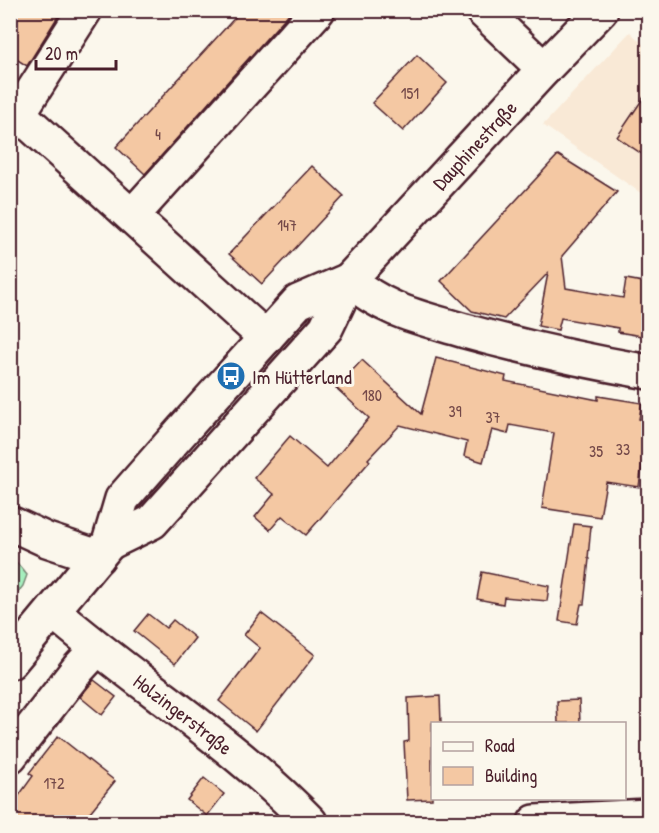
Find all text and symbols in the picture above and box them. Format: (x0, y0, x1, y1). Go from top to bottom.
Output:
scale bar (36, 33, 116, 71)
text: 20 m (45, 41, 78, 66)
house number: 151 (401, 82, 419, 104)
street label: Dauphinestraße (426, 94, 522, 195)
house number: 4 (155, 123, 161, 145)
house number: 147 (277, 214, 297, 236)
bus stop icon: Im Hütterland (215, 360, 247, 392)
place label: Im Hütterland (252, 363, 352, 390)
house number: 180 (362, 384, 382, 406)
house number: 39 (448, 400, 462, 422)
house number: 37 (485, 406, 501, 428)
house number: 33 (616, 438, 630, 460)
house number: 35 (589, 440, 603, 462)
street label: Holzingerstraße (128, 667, 239, 760)
legend (431, 722, 626, 800)
text: Road (485, 733, 515, 758)
text: Building (485, 763, 537, 788)
house number: 172 (43, 772, 65, 794)

